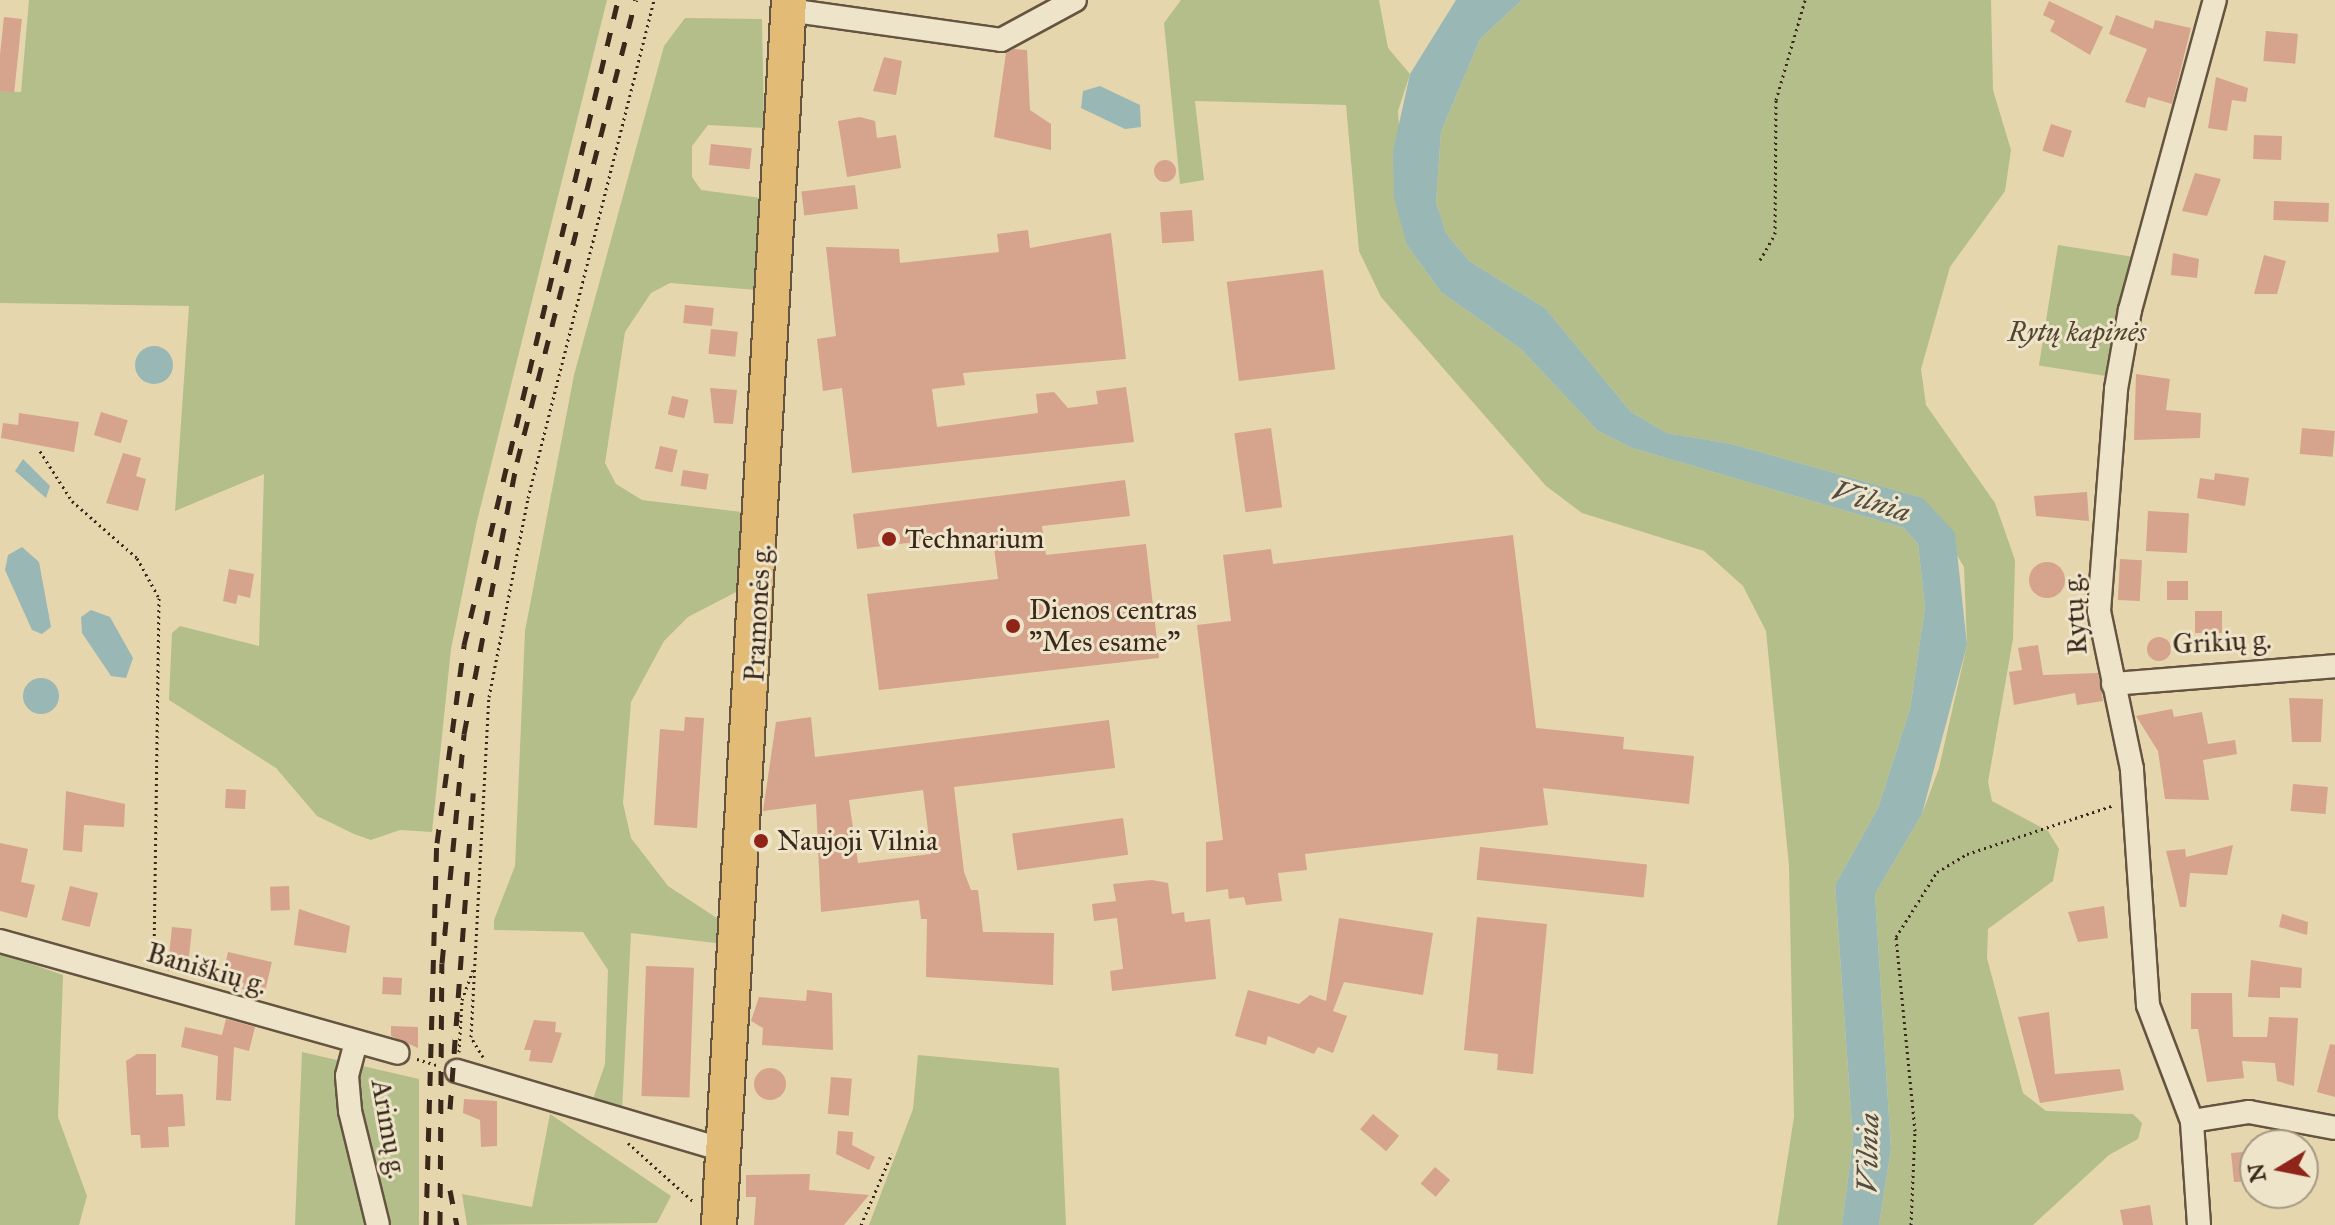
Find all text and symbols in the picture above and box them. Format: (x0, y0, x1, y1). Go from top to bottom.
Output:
park label: Rytų kapinės (2008, 315, 2146, 349)
water label: Vilnia (1827, 472, 1915, 530)
place label: Technarium (905, 522, 1044, 556)
marker: Technarium (880, 530, 898, 548)
street label: Pramonės g. (738, 543, 778, 683)
street label: Rytų g. (2055, 572, 2095, 656)
place label: Dienos centras "Mes esame" (1029, 593, 1197, 659)
marker: Dienos centras "Mes esame" (1004, 617, 1022, 635)
street label: Grikių g. (2172, 623, 2272, 661)
place label: Naujoji Vilnia (777, 824, 938, 858)
marker: Naujoji Vilnia (752, 832, 770, 850)
street label: Baniškių g. (143, 936, 271, 1002)
street label: Arimų g. (364, 1077, 414, 1181)
water label: Vilnia (1849, 1112, 1887, 1194)
north arrow (2239, 1129, 2319, 1209)
text: N (2242, 1161, 2272, 1184)

